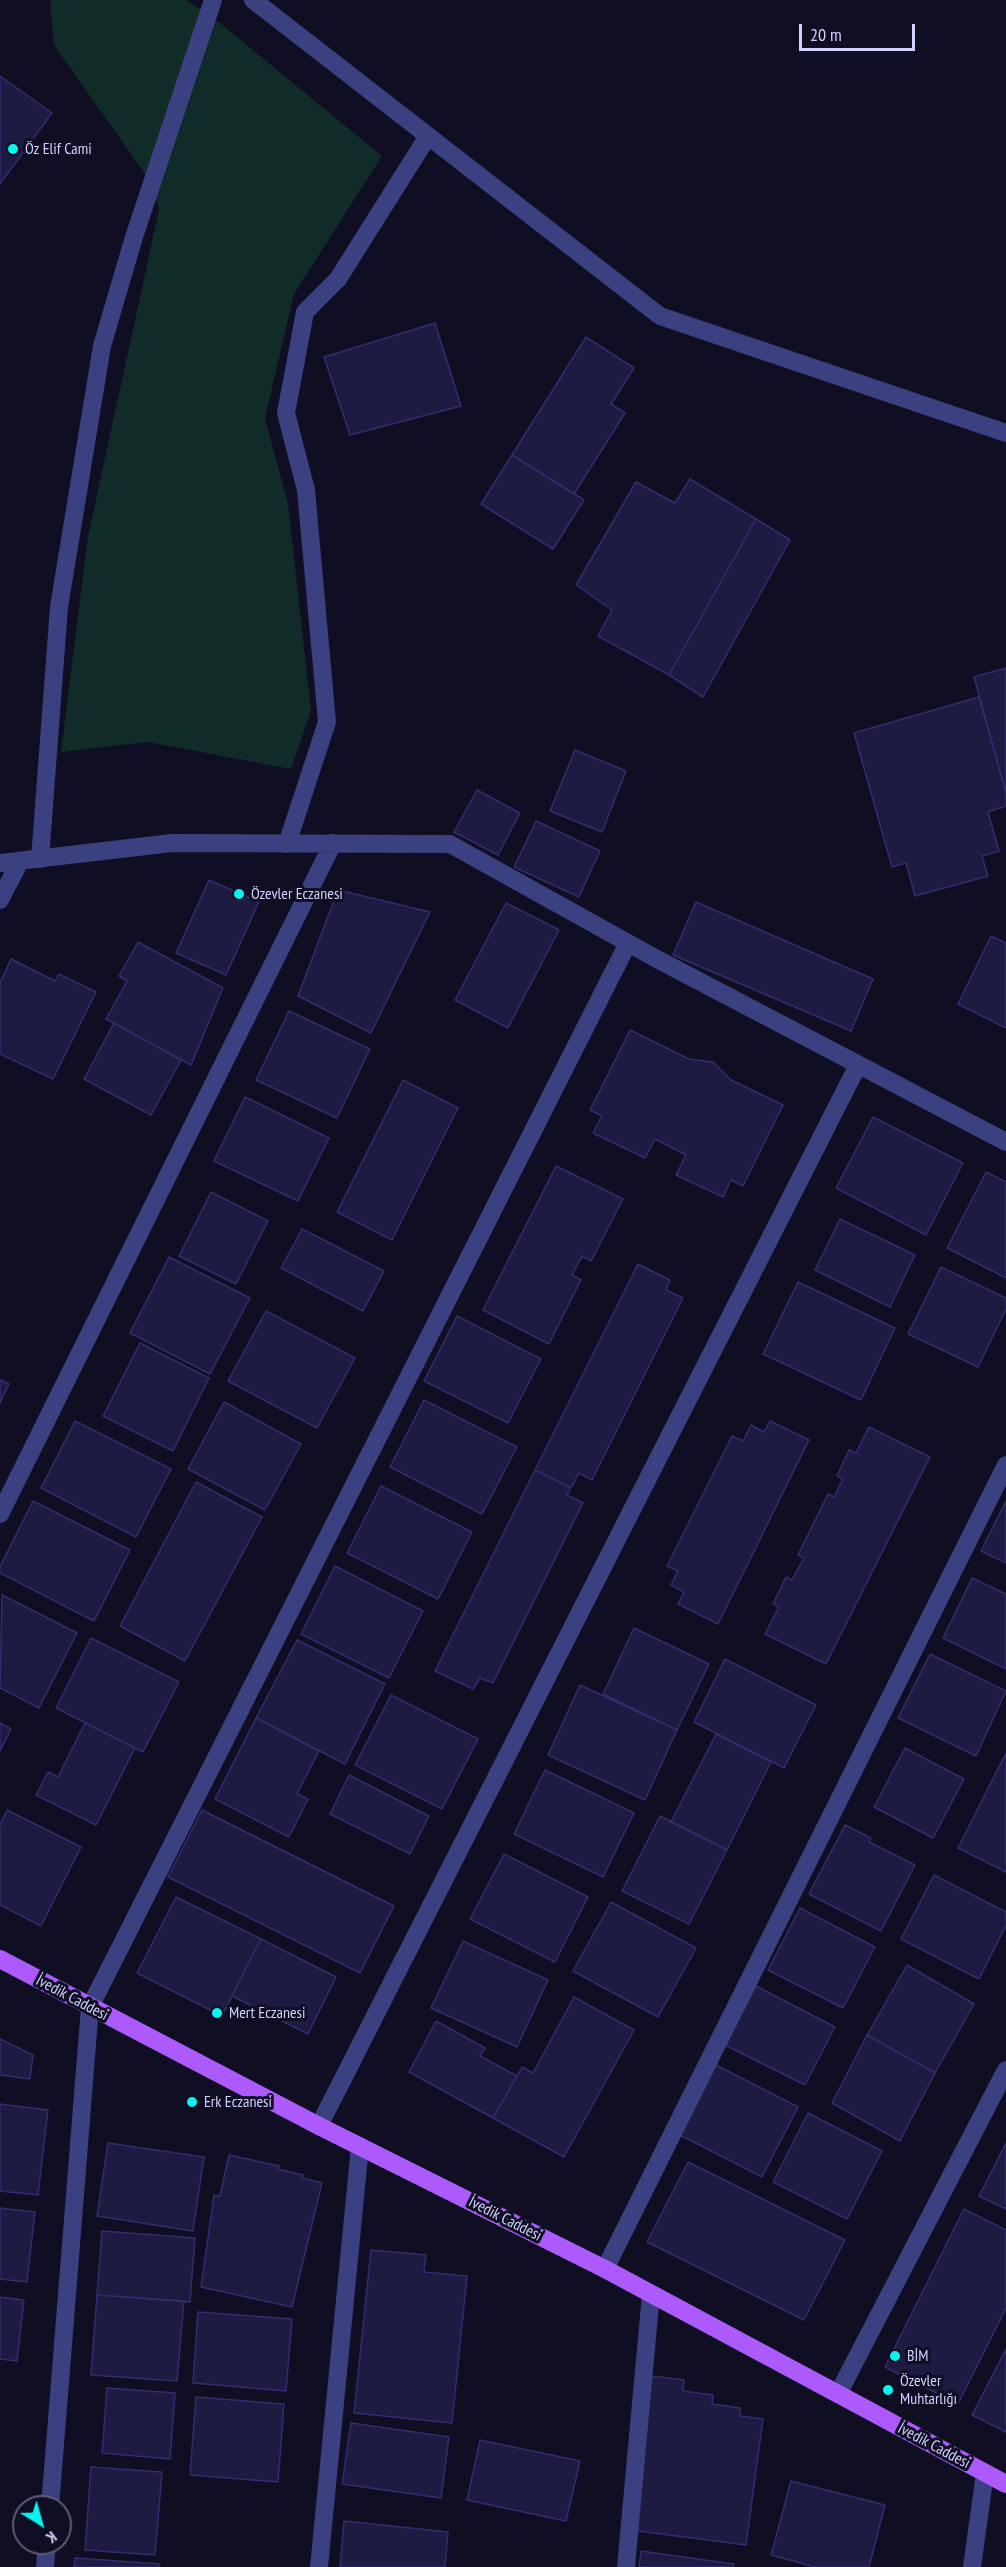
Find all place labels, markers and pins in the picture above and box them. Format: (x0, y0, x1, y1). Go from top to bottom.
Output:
place label: Öz Elif Cami (25, 139, 92, 159)
marker: Öz Elif Cami (6, 142, 20, 156)
place label: Özevler Eczanesi (251, 884, 343, 904)
marker: Özevler Eczanesi (232, 887, 246, 901)
place label: Mert Eczanesi (229, 2003, 305, 2023)
marker: Mert Eczanesi (210, 2006, 224, 2020)
place label: Erk Eczanesi (204, 2092, 272, 2112)
marker: Erk Eczanesi (185, 2095, 199, 2109)
place label: BİM (907, 2346, 928, 2366)
marker: BİM (888, 2349, 902, 2363)
place label: Özevler Muhtarlığı (900, 2371, 957, 2409)
marker: Özevler Muhtarlığı (881, 2383, 895, 2397)

